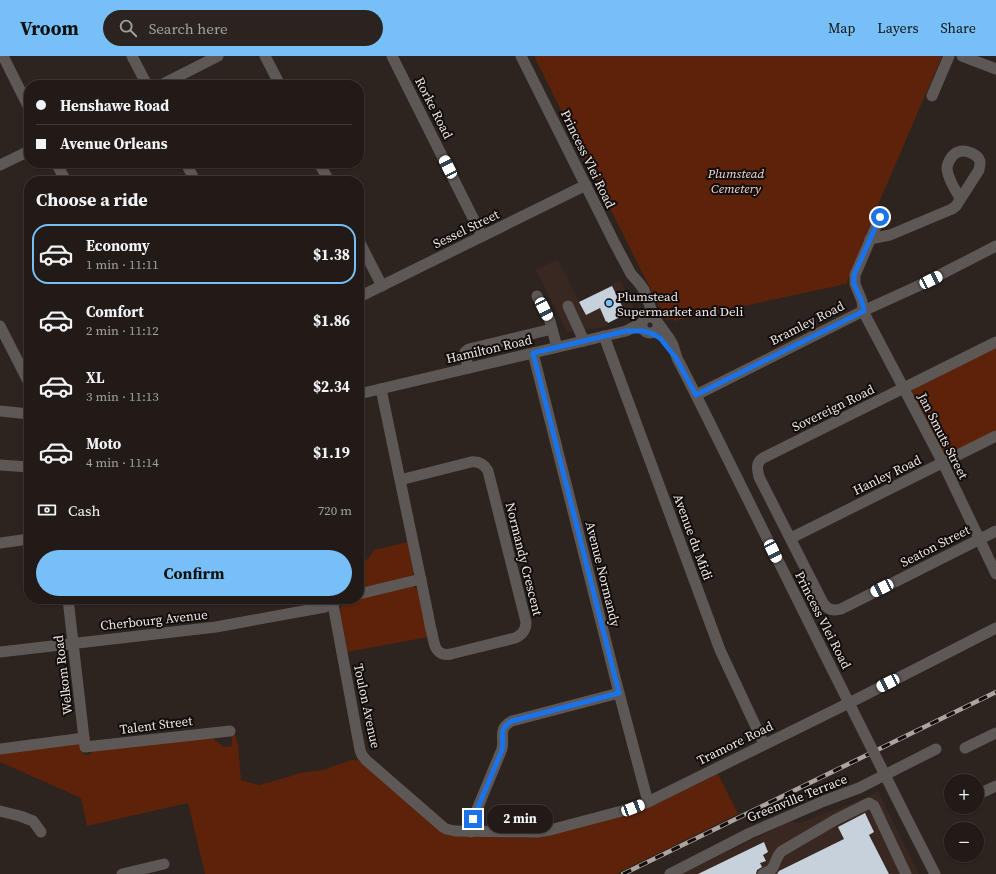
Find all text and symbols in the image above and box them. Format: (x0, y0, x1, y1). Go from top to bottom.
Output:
search box (103, 10, 383, 46)
text: Vroom (20, 15, 79, 41)
icon: search (117, 17, 139, 39)
text: Search here (149, 18, 228, 39)
text: Map (828, 18, 855, 38)
text: Layers (877, 18, 919, 38)
text: Share (941, 18, 976, 38)
street label: Rorke Road (411, 74, 457, 142)
text: Henshawe Road (60, 95, 169, 116)
street label: Princess Vlei Road (557, 107, 619, 212)
text: Avenue Orleans (60, 133, 168, 154)
car (437, 154, 459, 180)
park label: Plumstead Cemetery (707, 165, 764, 197)
text: Choose a ride (36, 187, 148, 212)
street label: Sessel Street (430, 205, 503, 252)
route start (871, 208, 889, 226)
text: Economy (86, 235, 150, 256)
icon: car (38, 236, 74, 272)
text: $1.38 (313, 244, 350, 265)
text: 1 min · 11:11 (86, 256, 159, 273)
car (918, 269, 944, 291)
place label: Plumstead Supermarket and Deli (617, 288, 743, 320)
car (533, 296, 555, 322)
street label: Bramley Road (767, 297, 848, 349)
marker: Plumstead Supermarket and Deli (604, 298, 614, 308)
text: Comfort (86, 301, 144, 322)
icon: car (38, 302, 74, 338)
text: $1.86 (313, 310, 350, 331)
text: 2 min · 11:12 (86, 322, 159, 339)
street label: Hamilton Road (444, 331, 534, 367)
text: XL (86, 367, 105, 388)
icon: car (38, 368, 74, 404)
text: $2.34 (313, 376, 350, 397)
street label: Sovereign Road (789, 380, 878, 435)
text: 3 min · 11:13 (86, 388, 159, 405)
street label: Jan Smuts Street (914, 389, 972, 483)
text: Moto (86, 433, 121, 454)
icon: car (38, 434, 74, 470)
text: $1.19 (313, 442, 350, 463)
street label: Hanley Road (850, 451, 925, 499)
text: 4 min · 11:14 (86, 454, 159, 471)
street label: Avenue du Midi (670, 492, 716, 582)
icon: cash (36, 499, 58, 521)
text: Cash (68, 500, 100, 521)
street label: Normandy Crescent (502, 501, 546, 618)
text: 720 m (318, 502, 352, 519)
street label: Avenue Normandy (582, 520, 624, 629)
street label: Seaton Street (897, 521, 973, 571)
car (762, 538, 784, 564)
button: Confirm (36, 550, 352, 596)
street label: Princess Vlei Road (791, 568, 855, 672)
car (869, 577, 895, 599)
street label: Cherbourg Avenue (99, 606, 209, 634)
street label: Welkom Road (50, 634, 76, 716)
street label: Toulon Avenue (350, 662, 384, 750)
car (875, 672, 901, 694)
street label: Talent Street (119, 712, 194, 738)
street label: Tramore Road (694, 717, 776, 769)
street label: Greenville Terrace (744, 770, 850, 826)
map controls (944, 774, 984, 862)
button: + (944, 774, 984, 814)
car (620, 798, 646, 818)
callout: 2 min (487, 805, 553, 833)
route end (464, 810, 482, 828)
text: 2 min (503, 810, 537, 827)
button: − (944, 822, 984, 862)

